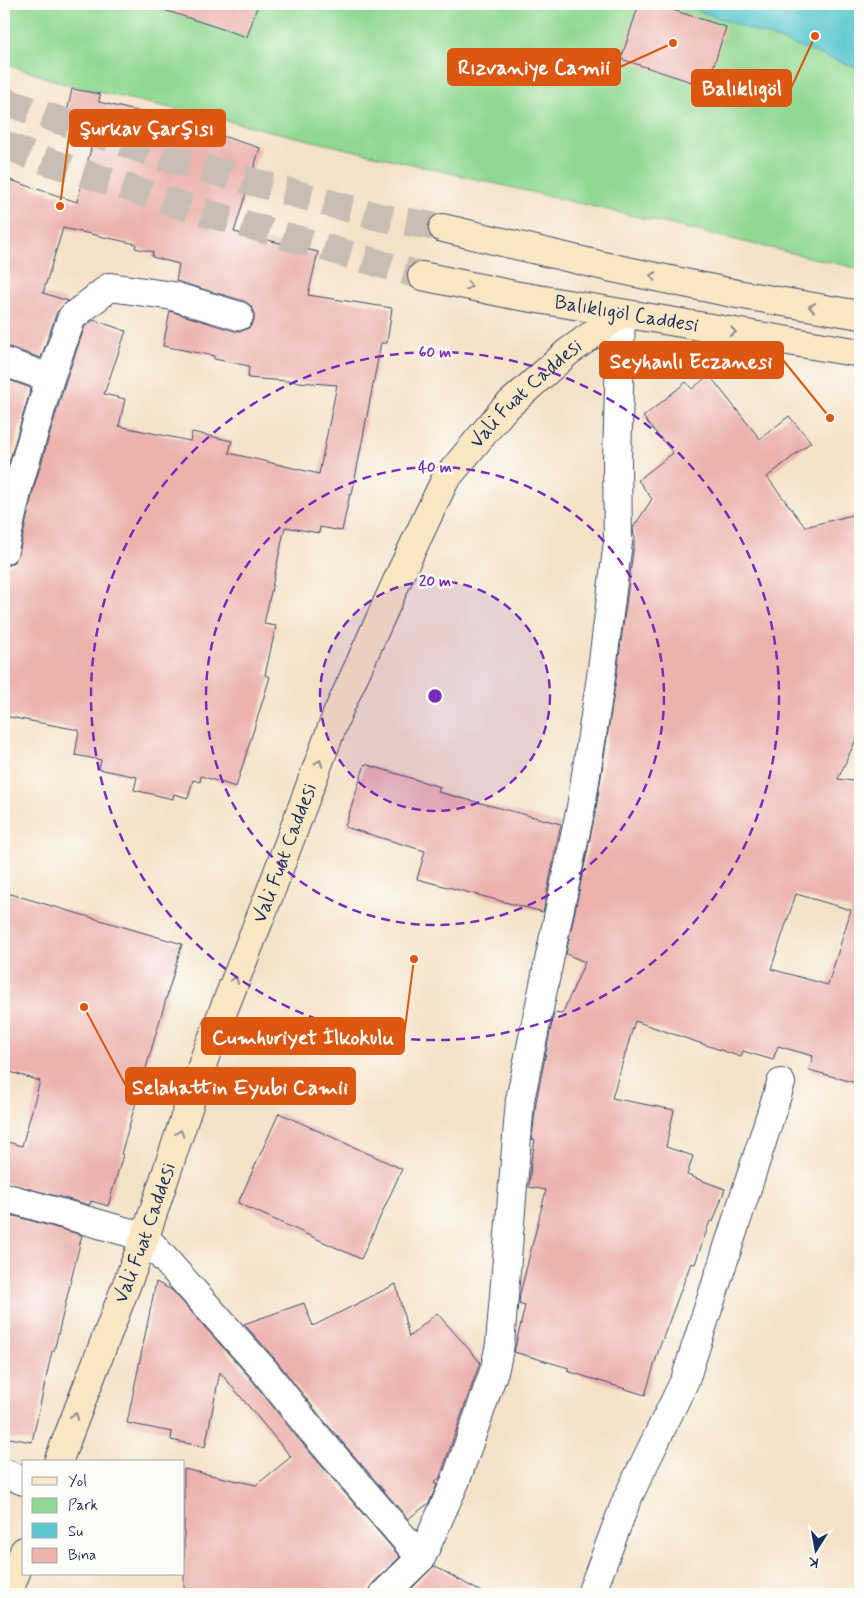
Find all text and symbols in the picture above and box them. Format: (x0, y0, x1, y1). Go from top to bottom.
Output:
callout: Rızvaniye Camii (448, 49, 620, 85)
text: Rızvaniye Camii (458, 54, 610, 82)
callout: Balıklıgöl (692, 70, 791, 106)
text: Balıklıgöl (702, 75, 782, 103)
callout: Şurkav Çarşısı (70, 110, 225, 146)
text: Şurkav Çarşısı (80, 115, 214, 143)
one-way arrow (648, 272, 657, 282)
one-way arrow (465, 280, 474, 290)
street label: Balıklıgöl Caddesi (552, 289, 701, 339)
one-way arrow (808, 303, 817, 313)
one-way arrow (728, 327, 737, 337)
street label: Vali Fuat Caddesi (463, 333, 588, 454)
callout: Seyhanlı Eczanesi (600, 342, 783, 378)
text: 60 m (419, 343, 451, 363)
text: Seyhanlı Eczanesi (610, 348, 773, 376)
text: 40 m (418, 458, 452, 478)
text: 20 m (419, 572, 451, 592)
centre of rings (426, 687, 444, 705)
one-way arrow (313, 759, 323, 768)
street label: Vali Fuat Caddesi (246, 779, 323, 927)
one-way arrow (229, 976, 240, 985)
callout: Cumhuriyet İlkokulu (202, 1018, 404, 1054)
text: Cumhuriyet İlkokulu (212, 1024, 394, 1052)
callout: Selahattin Eyubi Camii (126, 1068, 355, 1104)
text: Selahattin Eyubi Camii (132, 1074, 348, 1102)
one-way arrow (174, 1129, 184, 1137)
street label: Vali Fuat Caddesi (107, 1159, 182, 1307)
one-way arrow (69, 1412, 79, 1421)
legend (22, 1460, 185, 1576)
text: Yol (68, 1472, 87, 1492)
text: Park (68, 1496, 98, 1516)
text: Su (68, 1522, 83, 1542)
north arrow (792, 1526, 842, 1576)
text: Bina (68, 1546, 96, 1566)
text: K (806, 1552, 820, 1572)

